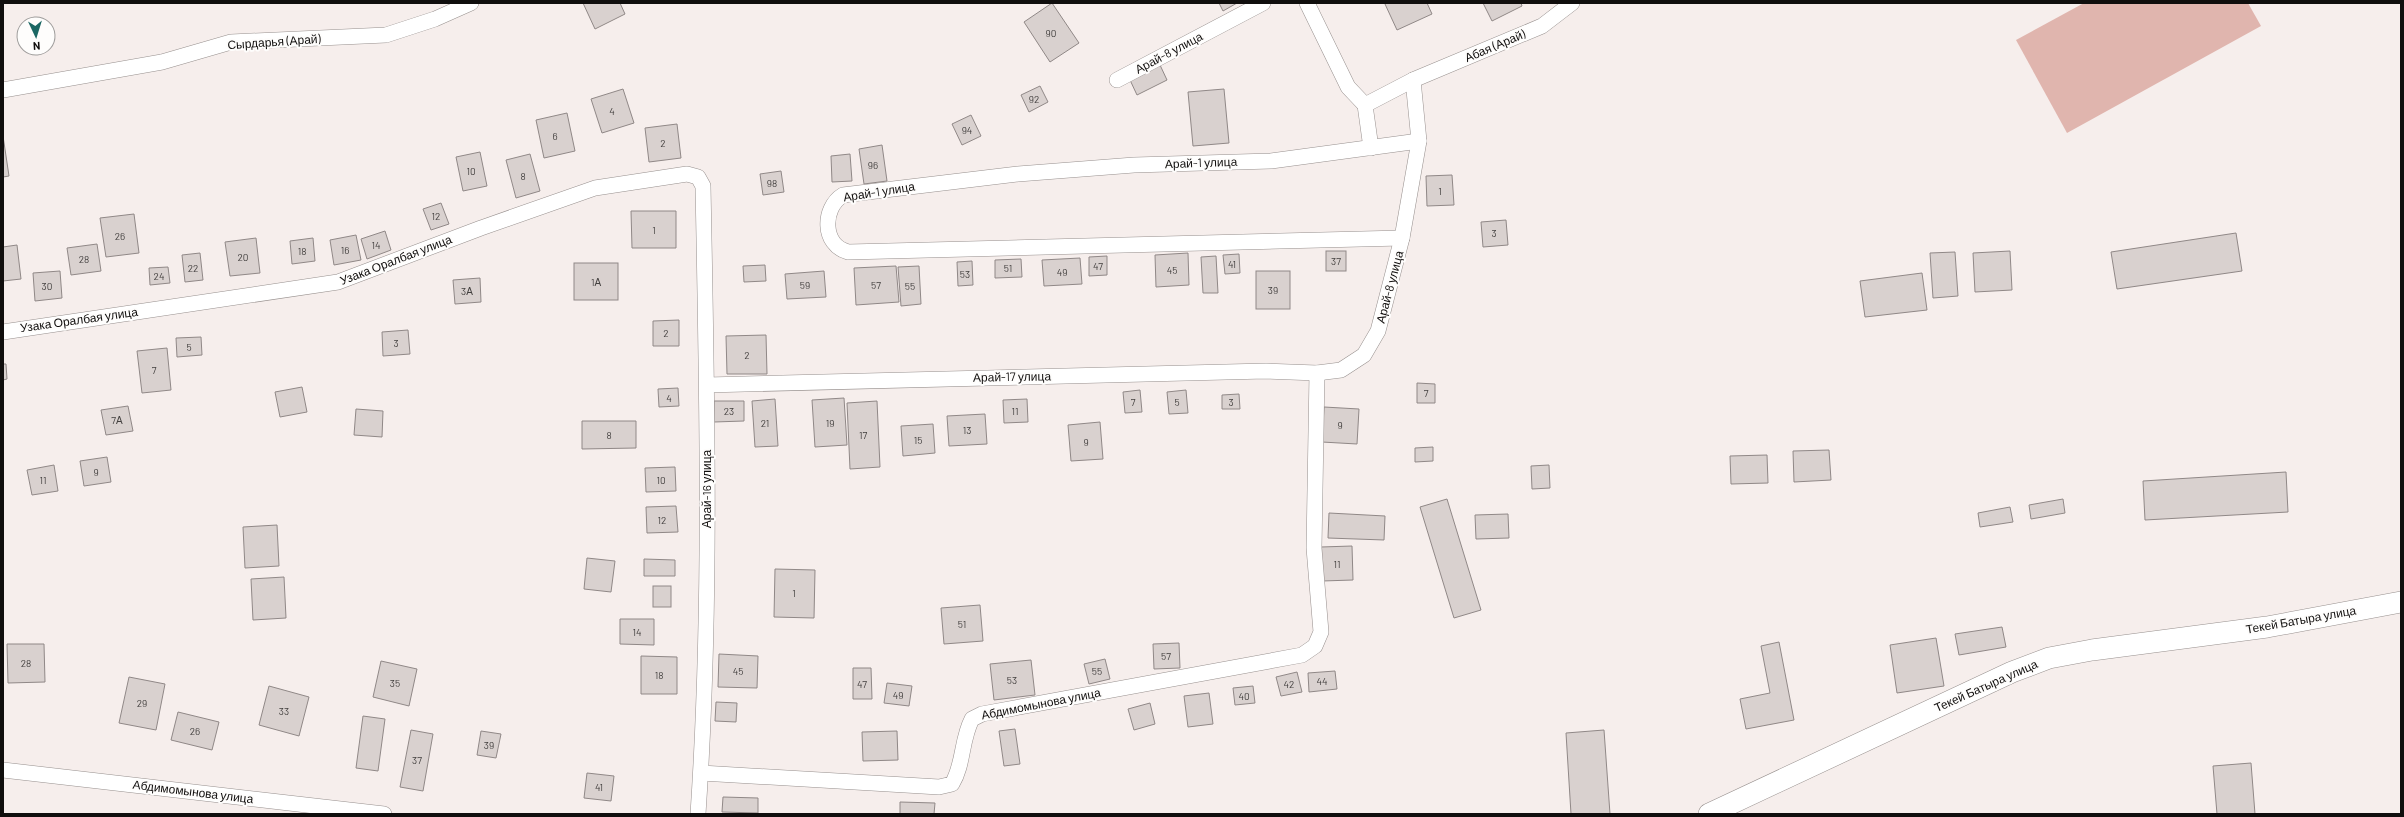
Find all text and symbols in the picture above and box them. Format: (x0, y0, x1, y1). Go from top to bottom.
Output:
north arrow (16, 16, 56, 56)
street label: Абая (Арай) (1462, 26, 1528, 65)
house number: 90 (1046, 27, 1056, 39)
street label: Арай-8 улица (1132, 28, 1205, 77)
street label: Сырдарья (Арай) (227, 31, 322, 52)
text: N (33, 40, 41, 53)
house number: 92 (1029, 93, 1039, 105)
house number: 4 (609, 105, 615, 117)
house number: 94 (962, 124, 972, 136)
house number: 6 (552, 130, 558, 142)
house number: 2 (660, 137, 666, 149)
street label: Арай-1 улица (1165, 154, 1238, 171)
house number: 96 (868, 159, 878, 171)
house number: 10 (466, 165, 476, 177)
house number: 8 (520, 170, 526, 182)
house number: 98 (767, 177, 777, 189)
street label: Арай-1 улица (842, 178, 916, 205)
house number: 1 (1438, 185, 1442, 197)
house number: 12 (432, 210, 440, 222)
house number: 1 (652, 224, 656, 236)
house number: 3 (1491, 227, 1497, 239)
house number: 26 (115, 230, 125, 242)
street label: Узака Оралбая улица (338, 231, 454, 288)
house number: 14 (371, 239, 381, 251)
house number: 16 (341, 244, 349, 256)
house number: 18 (298, 245, 306, 257)
street label: Арай-8 улица (1373, 249, 1406, 325)
house number: 20 (237, 251, 249, 263)
house number: 28 (79, 253, 89, 265)
house number: 37 (1331, 255, 1341, 267)
house number: 41 (1228, 258, 1236, 270)
house number: 47 (1093, 260, 1103, 272)
house number: 22 (188, 262, 198, 274)
house number: 51 (1004, 262, 1012, 274)
house number: 45 (1167, 264, 1177, 276)
house number: 49 (1057, 266, 1067, 278)
house number: 53 (960, 268, 970, 280)
house number: 24 (154, 270, 164, 282)
house number: 1А (591, 276, 601, 288)
house number: 59 (800, 279, 810, 291)
house number: 57 (871, 279, 881, 291)
house number: 30 (42, 280, 52, 292)
house number: 55 (905, 280, 915, 292)
house number: 39 (1268, 284, 1278, 296)
house number: 3А (461, 285, 473, 297)
street label: Узака Оралбая улица (19, 304, 139, 335)
house number: 2 (663, 327, 669, 339)
house number: 3 (393, 337, 399, 349)
house number: 5 (186, 341, 192, 353)
house number: 2 (744, 349, 750, 361)
house number: 7 (152, 364, 157, 376)
street label: Арай-17 улица (973, 368, 1051, 385)
house number: 7 (1424, 387, 1429, 399)
house number: 4 (666, 392, 672, 404)
house number: 7 (1131, 396, 1136, 408)
house number: 5 (1174, 396, 1180, 408)
house number: 3 (1228, 396, 1234, 408)
house number: 23 (724, 405, 734, 417)
house number: 11 (1011, 405, 1019, 417)
house number: 7А (111, 414, 123, 426)
house number: 21 (761, 417, 769, 429)
house number: 19 (826, 417, 834, 429)
house number: 9 (1337, 419, 1343, 431)
house number: 13 (963, 424, 971, 436)
house number: 8 (606, 429, 612, 441)
house number: 17 (859, 429, 867, 441)
house number: 15 (914, 434, 922, 446)
house number: 9 (1083, 436, 1089, 448)
street label: Арай-16 улица (699, 449, 714, 528)
house number: 9 (93, 466, 99, 478)
house number: 11 (39, 474, 47, 486)
house number: 10 (656, 474, 666, 486)
house number: 12 (658, 514, 666, 526)
house number: 11 (1333, 558, 1341, 570)
house number: 1 (792, 587, 796, 599)
street label: Текей Батыра улица (2245, 602, 2358, 637)
house number: 51 (958, 618, 966, 630)
house number: 14 (632, 626, 642, 638)
house number: 57 (1161, 650, 1171, 662)
street label: Текей Батыра улица (1932, 656, 2040, 715)
house number: 28 (21, 657, 31, 669)
house number: 45 (733, 665, 743, 677)
house number: 55 (1092, 665, 1102, 677)
house number: 18 (655, 669, 663, 681)
house number: 53 (1007, 674, 1017, 686)
house number: 44 (1316, 675, 1328, 687)
house number: 35 (390, 677, 400, 689)
house number: 47 (857, 678, 867, 690)
house number: 42 (1284, 678, 1294, 690)
street label: Абдимомынова улица (980, 684, 1102, 722)
house number: 49 (893, 689, 903, 701)
house number: 40 (1238, 690, 1250, 702)
house number: 29 (137, 697, 147, 709)
house number: 33 (279, 705, 289, 717)
house number: 26 (190, 725, 200, 737)
house number: 39 (484, 739, 494, 751)
house number: 37 (412, 754, 422, 766)
street label: Абдимомынова улица (132, 777, 255, 806)
house number: 41 (595, 781, 603, 793)

